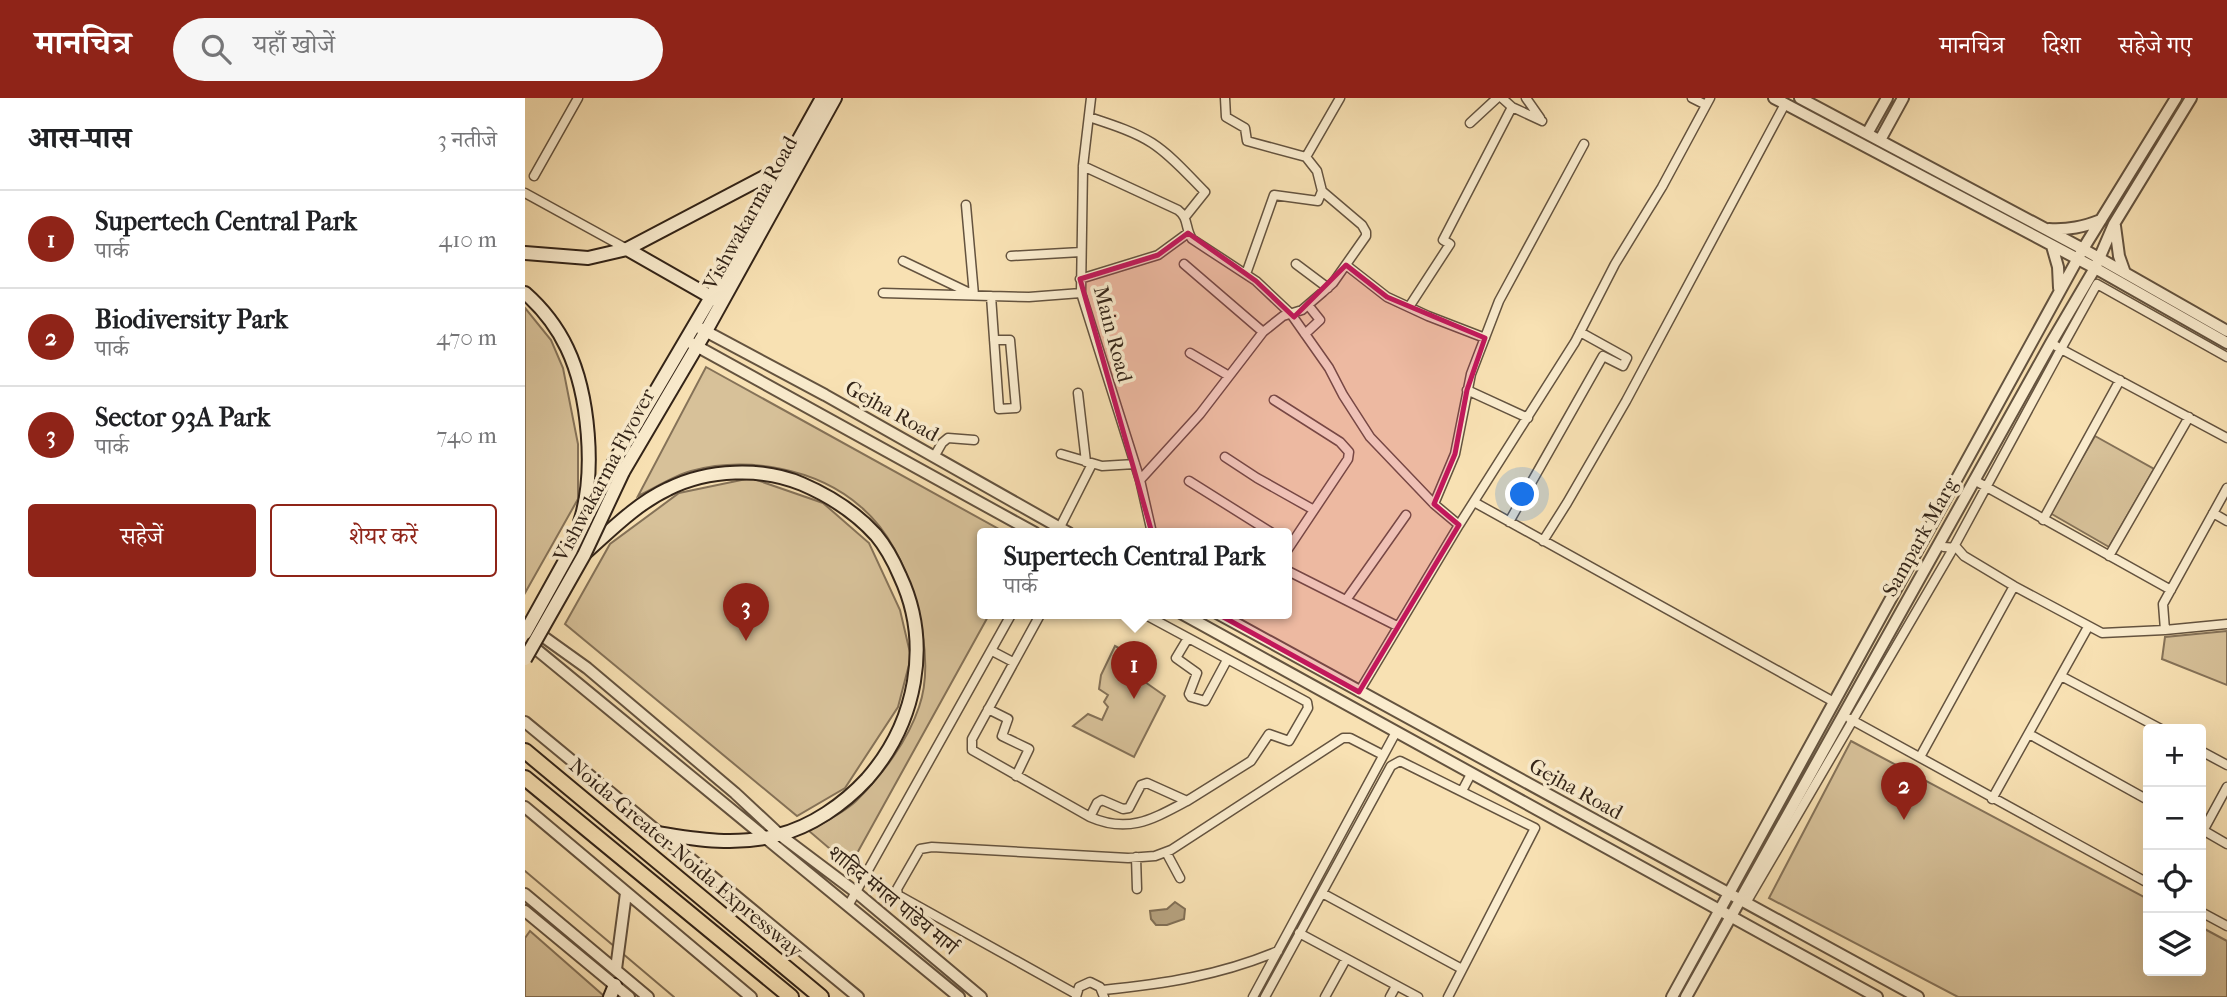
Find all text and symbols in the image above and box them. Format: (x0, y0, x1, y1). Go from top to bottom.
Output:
search box (173, 18, 663, 81)
text: मानचित्र (35, 24, 131, 63)
text: यहाँ खोजें (253, 29, 335, 60)
icon: search (197, 30, 235, 68)
text: मानचित्र (1939, 31, 2004, 59)
text: दिशा (2042, 31, 2081, 59)
text: सहेजे गए (2119, 31, 2192, 59)
text: आस-पास (28, 121, 131, 156)
text: 3 नतीजे (437, 126, 497, 153)
street label: Vishwakarma Road (697, 132, 802, 295)
text: Supertech Central Park (95, 206, 357, 237)
text: 1 (47, 226, 55, 253)
text: 410 m (439, 226, 497, 253)
text: पार्क (95, 237, 129, 264)
street label: Main Road (1089, 283, 1137, 385)
text: Biodiversity Park (95, 304, 288, 335)
text: 2 (45, 324, 57, 351)
text: 470 m (436, 324, 497, 351)
text: पार्क (95, 335, 129, 362)
street label: Gejha Road (841, 375, 943, 447)
street label: Vishwakarma Flyover (548, 384, 660, 566)
text: Sector 93A Park (95, 402, 270, 433)
text: 3 (46, 422, 56, 449)
text: 740 m (436, 422, 497, 449)
text: पार्क (95, 433, 129, 460)
street label: Sampark Marg (1877, 473, 1963, 601)
your location (1505, 477, 1539, 511)
button: सहेजें (28, 504, 256, 577)
button: शेयर करें (270, 504, 497, 577)
popup (977, 528, 1292, 619)
text: Supertech Central Park (1004, 541, 1265, 572)
text: पार्क (1004, 572, 1037, 599)
pin: 3 (723, 583, 769, 641)
pin: 1 (1111, 641, 1157, 699)
map controls (2143, 724, 2206, 976)
button: + (2143, 724, 2206, 787)
street label: Noida-Greater Noida Expressway (564, 753, 808, 963)
street label: Gejha Road (1525, 753, 1627, 825)
pin: 2 (1881, 762, 1927, 820)
button: − (2143, 787, 2206, 850)
street label: शाहिद मंगल पांडेय मार्ग (823, 840, 963, 960)
button: locate (2143, 850, 2206, 913)
button: layers (2143, 913, 2206, 976)

